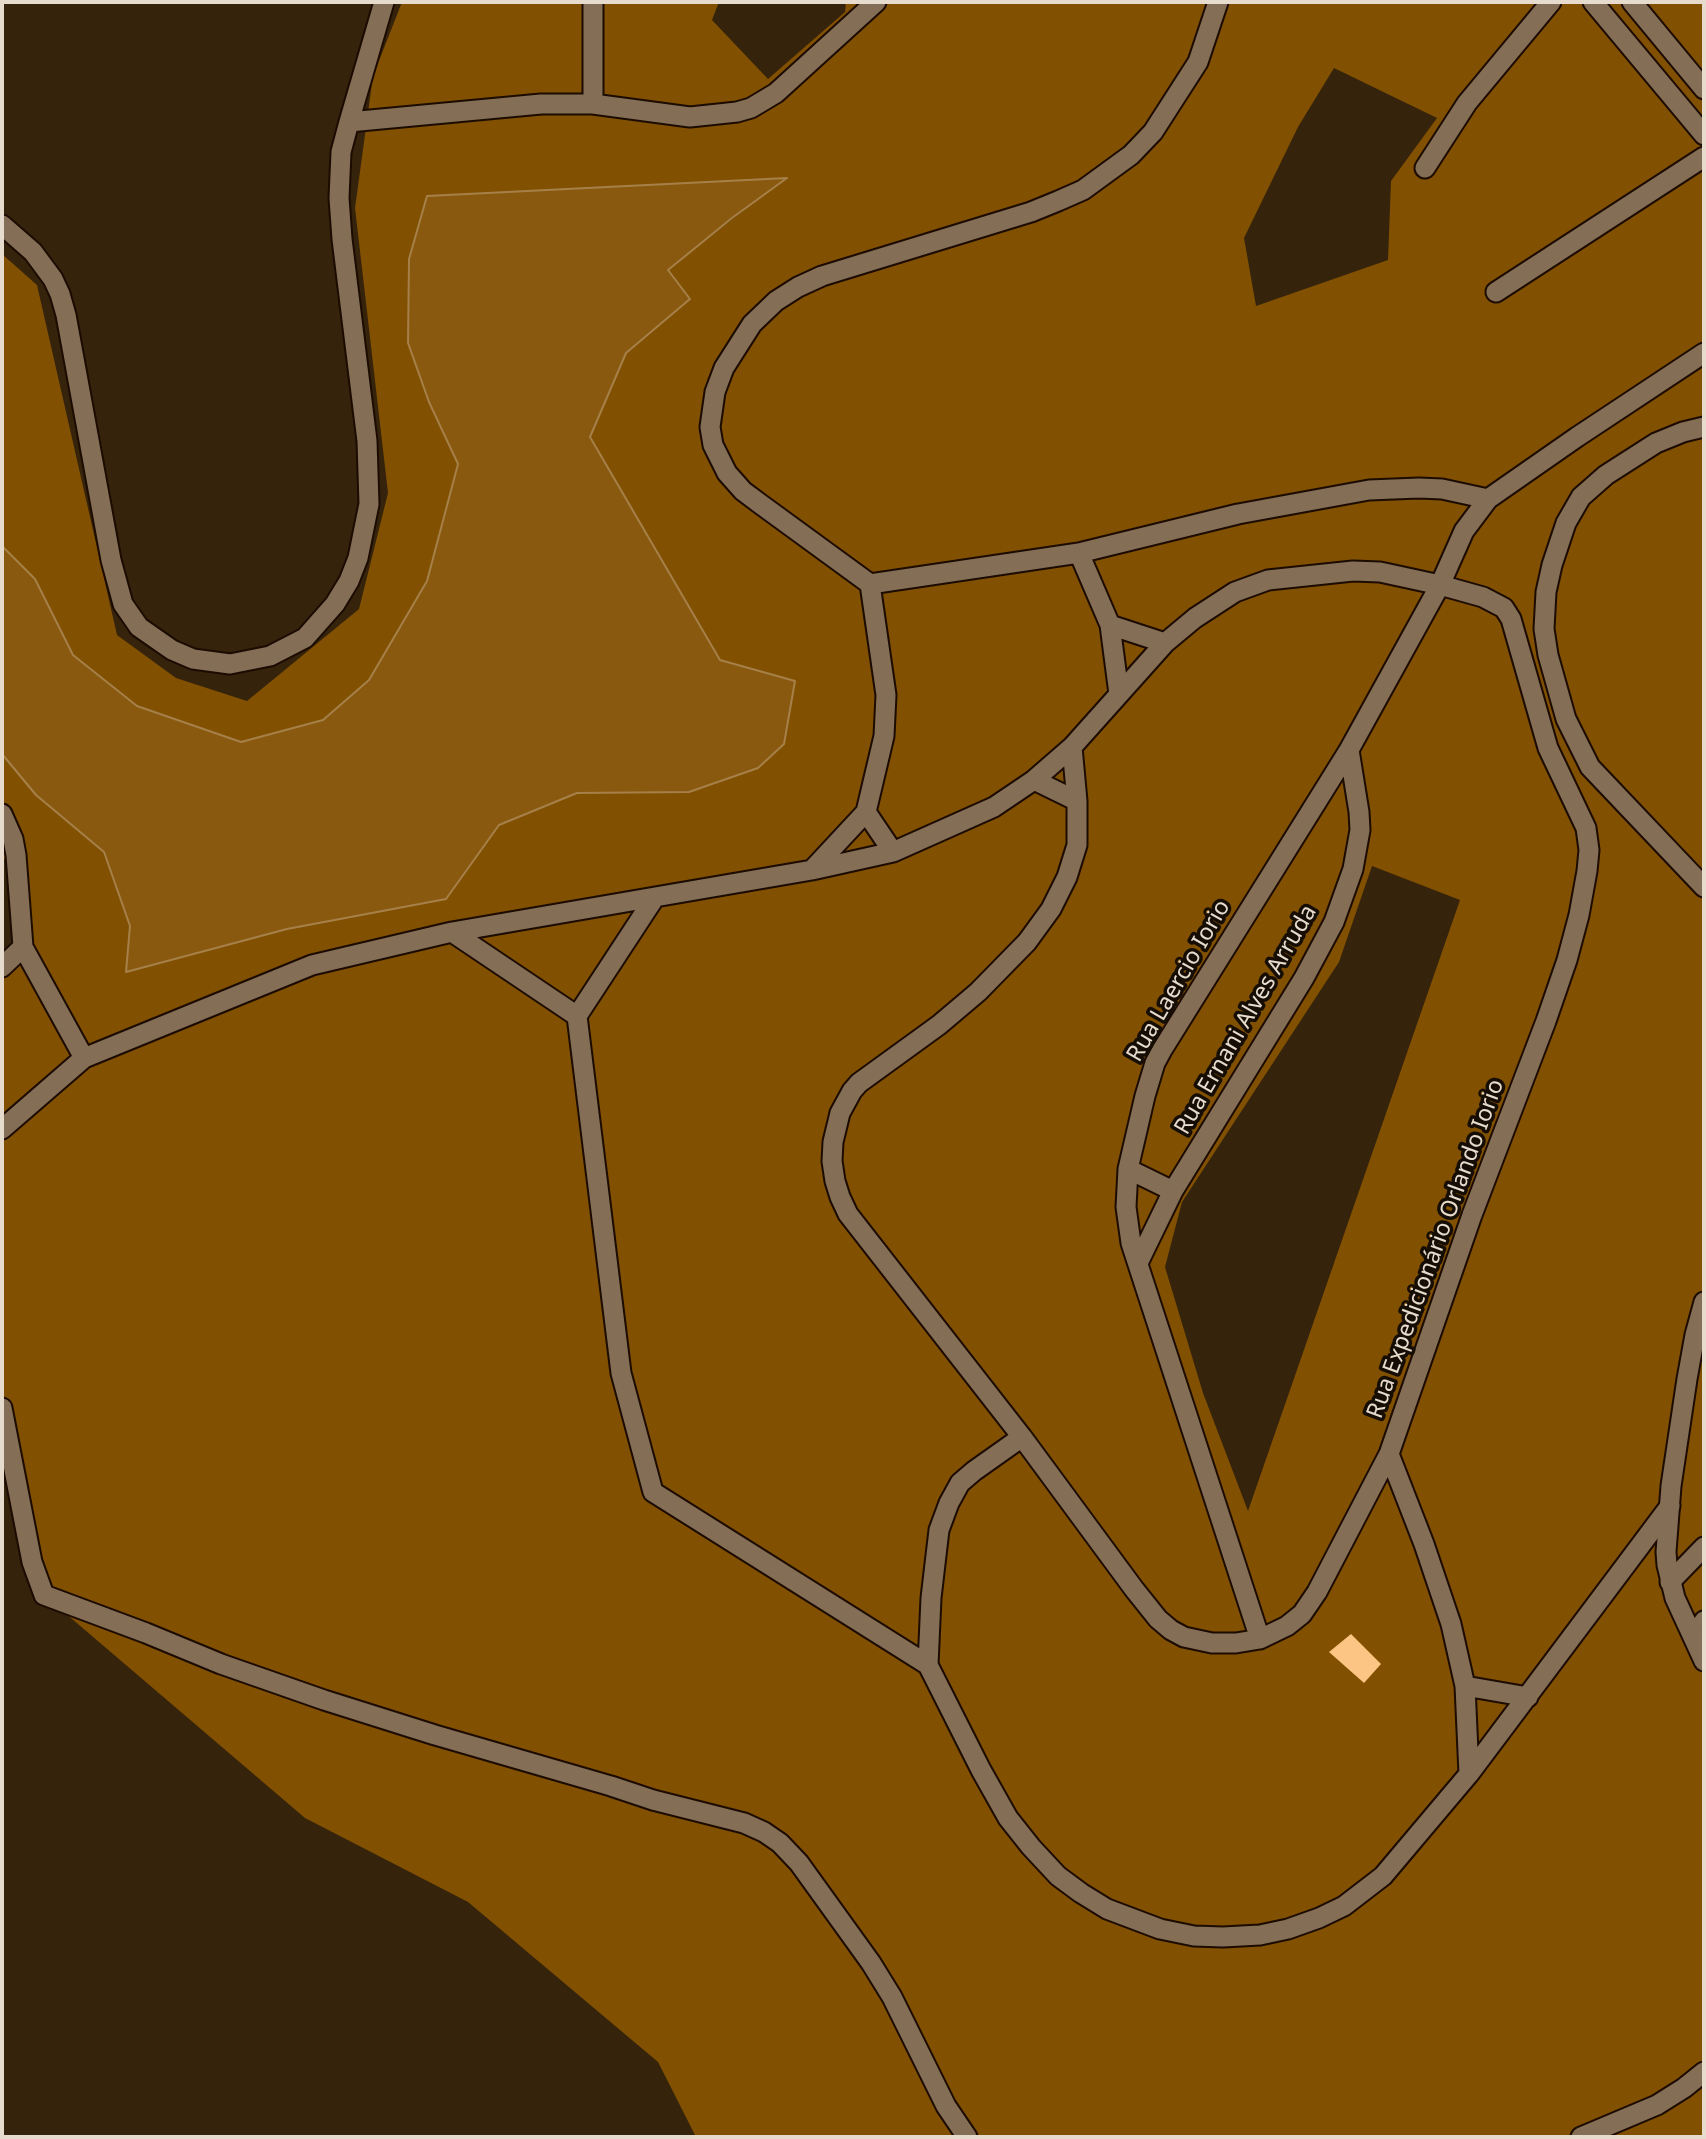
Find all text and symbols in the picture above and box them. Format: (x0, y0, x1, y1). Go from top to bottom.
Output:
street label: Rua Laercio Iorio (1121, 895, 1237, 1067)
street label: Rua Ernani Alves Arruda (1169, 900, 1323, 1140)
street label: Rua Expedicionário Orlando Iorio (1362, 1076, 1510, 1422)

